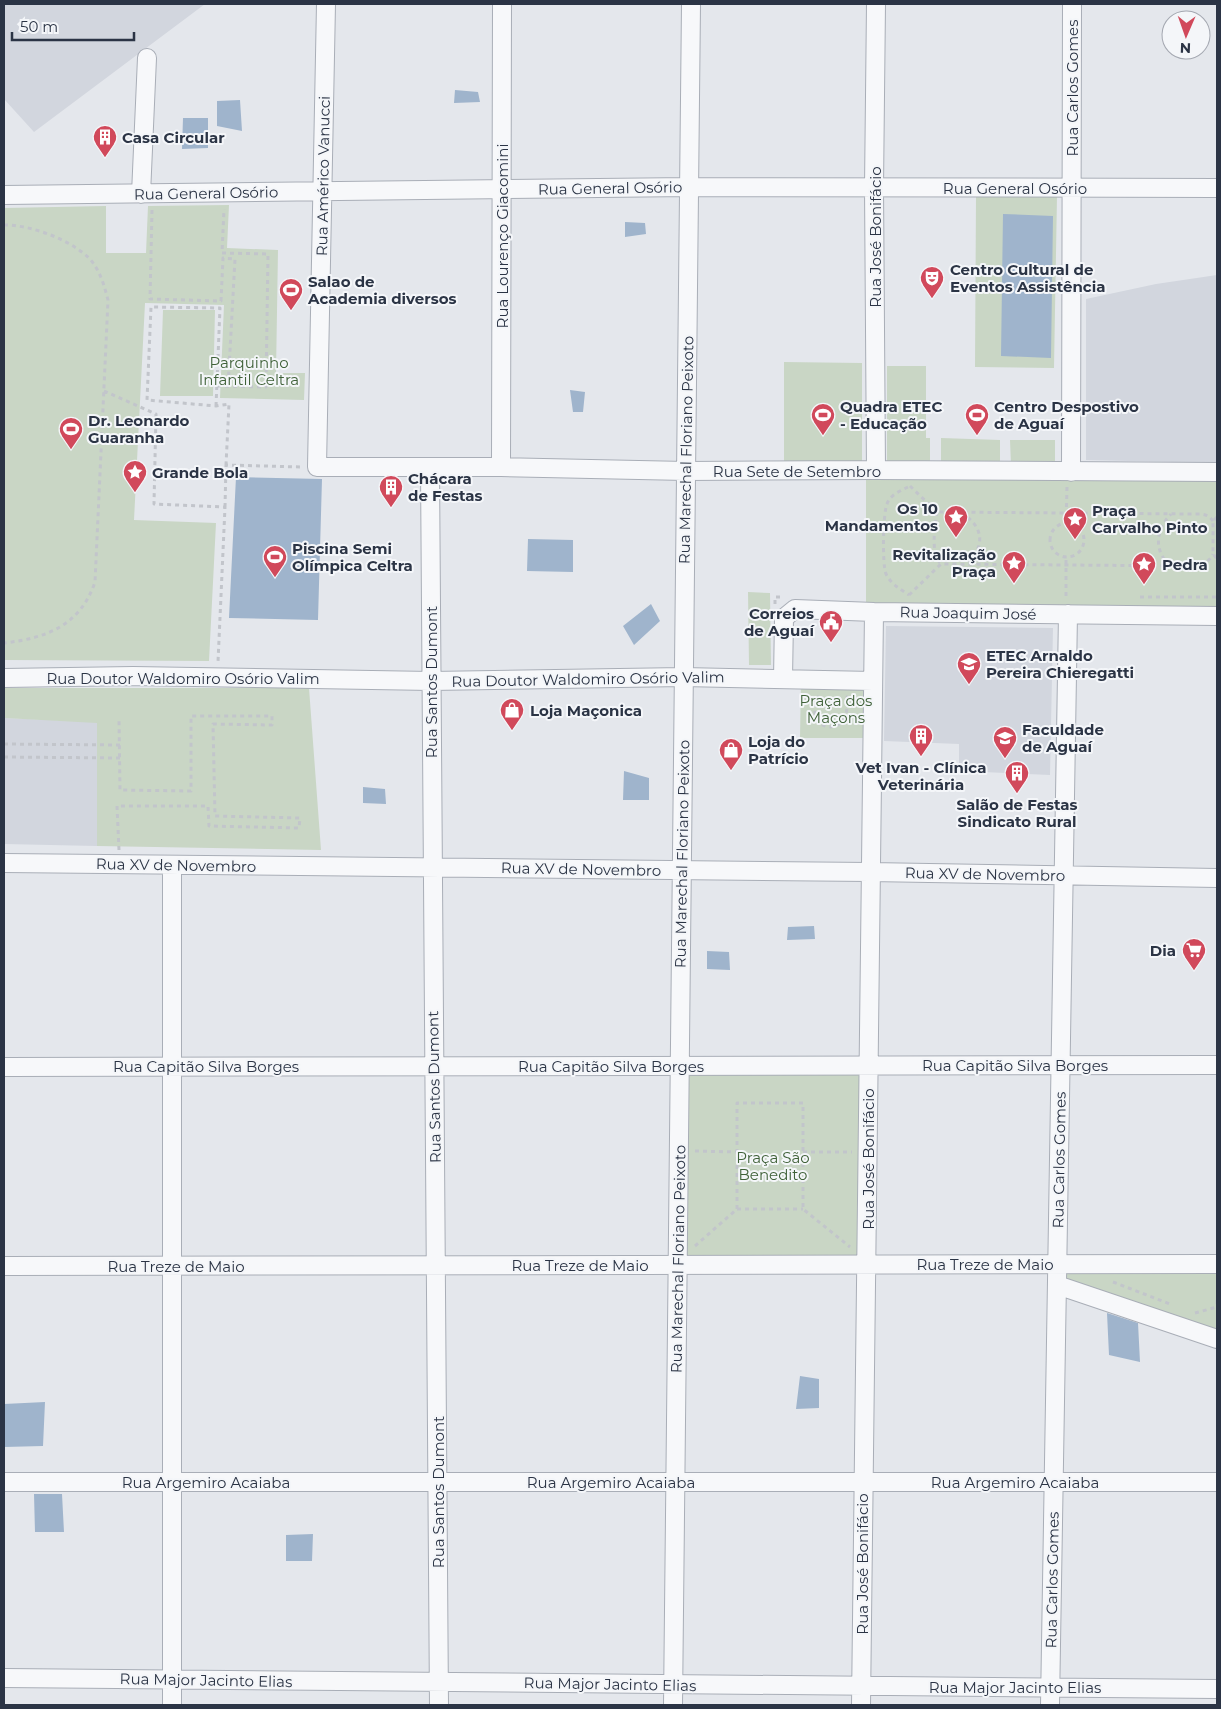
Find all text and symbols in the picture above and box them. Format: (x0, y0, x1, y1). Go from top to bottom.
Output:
scale bar (12, 10, 135, 42)
north arrow (1161, 10, 1211, 60)
text: 50 m (20, 17, 58, 36)
street label: Rua Carlos Gomes (1063, 20, 1082, 156)
text: N (1180, 39, 1192, 57)
street label: Rua Américo Vanucci (312, 96, 334, 256)
building icon: Casa Circular (92, 124, 118, 158)
place label: Casa Circular (122, 128, 225, 147)
street label: Rua Lourenço Giacomini (493, 144, 512, 328)
street label: Rua José Bonifácio (866, 166, 885, 308)
street label: Rua General Osório (538, 177, 682, 199)
street label: Rua General Osório (943, 179, 1087, 198)
street label: Rua General Osório (134, 182, 278, 204)
place label: Centro Cultural de Eventos Assistência (950, 260, 1105, 296)
theatre icon: Centro Cultural de Eventos Assistência (919, 265, 945, 299)
place label: Salao de Academia diversos (307, 272, 457, 308)
sports icon: Salao de Academia diversos (278, 277, 304, 311)
street label: Rua Marechal Floriano Peixoto (675, 336, 697, 564)
park label: Parquinho Infantil Celtra (199, 353, 299, 389)
place label: Quadra ETEC - Educação (840, 397, 942, 433)
place label: Centro Despostivo de Aguaí (994, 397, 1139, 433)
sports icon: Quadra ETEC - Educação (810, 402, 836, 436)
sports icon: Centro Despostivo de Aguaí (964, 402, 990, 436)
place label: Dr. Leonardo Guaranha (88, 411, 190, 447)
sports icon: Dr. Leonardo Guaranha (58, 416, 84, 450)
place icon: Grande Bola (122, 459, 148, 493)
street label: Rua Sete de Setembro (713, 462, 881, 481)
place label: Grande Bola (152, 463, 248, 482)
place label: Chácara de Festas (408, 469, 482, 505)
building icon: Chácara de Festas (378, 474, 404, 508)
place label: Os 10 Mandamentos (825, 499, 938, 535)
place label: Praça Carvalho Pinto (1092, 501, 1208, 537)
place icon: Os 10 Mandamentos (943, 504, 969, 538)
place icon: Praça Carvalho Pinto (1062, 506, 1088, 540)
place label: Piscina Semi Olímpica Celtra (292, 539, 413, 575)
sports icon: Piscina Semi Olímpica Celtra (262, 544, 288, 578)
place label: Revitalização Praça (892, 545, 996, 581)
place icon: Revitalização Praça (1001, 550, 1027, 584)
place icon: Pedra (1131, 551, 1157, 585)
place label: Pedra (1162, 555, 1208, 574)
street label: Rua Joaquim José (899, 602, 1037, 624)
place label: Correios de Aguaí (744, 604, 815, 640)
street label: Rua Santos Dumont (422, 606, 441, 758)
public building icon: Correios de Aguaí (818, 609, 844, 643)
place label: ETEC Arnaldo Pereira Chieregatti (986, 646, 1134, 682)
school or university icon: ETEC Arnaldo Pereira Chieregatti (956, 651, 982, 685)
street label: Rua Doutor Waldomiro Osório Valim (451, 667, 725, 691)
street label: Rua Doutor Waldomiro Osório Valim (46, 669, 320, 688)
park label: Praça dos Maçons (800, 691, 872, 727)
shop icon: Loja Maçonica (499, 697, 525, 731)
place label: Loja Maçonica (530, 701, 642, 720)
place label: Faculdade de Aguaí (1022, 720, 1104, 756)
building icon: Vet Ivan - Clínica Veterinária (908, 723, 934, 757)
school or university icon: Faculdade de Aguaí (992, 725, 1018, 759)
place label: Loja do Patrício (748, 732, 809, 768)
shop icon: Loja do Patrício (718, 737, 744, 771)
street label: Rua Marechal Floriano Peixoto (671, 740, 693, 968)
place label: Vet Ivan - Clínica Veterinária (855, 758, 986, 794)
building icon: Salão de Festas Sindicato Rural (1004, 760, 1030, 794)
place label: Salão de Festas Sindicato Rural (956, 795, 1078, 831)
street label: Rua XV de Novembro (96, 854, 256, 876)
street label: Rua XV de Novembro (501, 858, 661, 880)
street label: Rua XV de Novembro (905, 863, 1065, 885)
supermarket icon: Dia (1181, 937, 1207, 971)
place label: Dia (1150, 941, 1176, 960)
street label: Rua Santos Dumont (423, 1011, 445, 1163)
street label: Rua Capitão Silva Borges (922, 1056, 1108, 1075)
street label: Rua Capitão Silva Borges (113, 1057, 299, 1076)
street label: Rua Capitão Silva Borges (518, 1057, 704, 1076)
street label: Rua José Bonifácio (859, 1088, 878, 1230)
street label: Rua Carlos Gomes (1048, 1091, 1070, 1229)
street label: Rua Marechal Floriano Peixoto (667, 1145, 689, 1373)
park label: Praça São Benedito (736, 1148, 810, 1184)
street label: Rua Treze de Maio (916, 1255, 1054, 1274)
street label: Rua Treze de Maio (511, 1256, 649, 1275)
street label: Rua Treze de Maio (107, 1257, 245, 1276)
street label: Rua Santos Dumont (429, 1416, 448, 1568)
street label: Rua Argemiro Acaiaba (122, 1473, 290, 1492)
street label: Rua Argemiro Acaiaba (527, 1473, 695, 1492)
street label: Rua Argemiro Acaiaba (931, 1473, 1099, 1492)
street label: Rua José Bonifácio (853, 1493, 872, 1635)
street label: Rua Carlos Gomes (1041, 1511, 1063, 1649)
street label: Rua Major Jacinto Elias (120, 1669, 292, 1691)
street label: Rua Major Jacinto Elias (524, 1673, 696, 1695)
street label: Rua Major Jacinto Elias (929, 1678, 1101, 1697)

